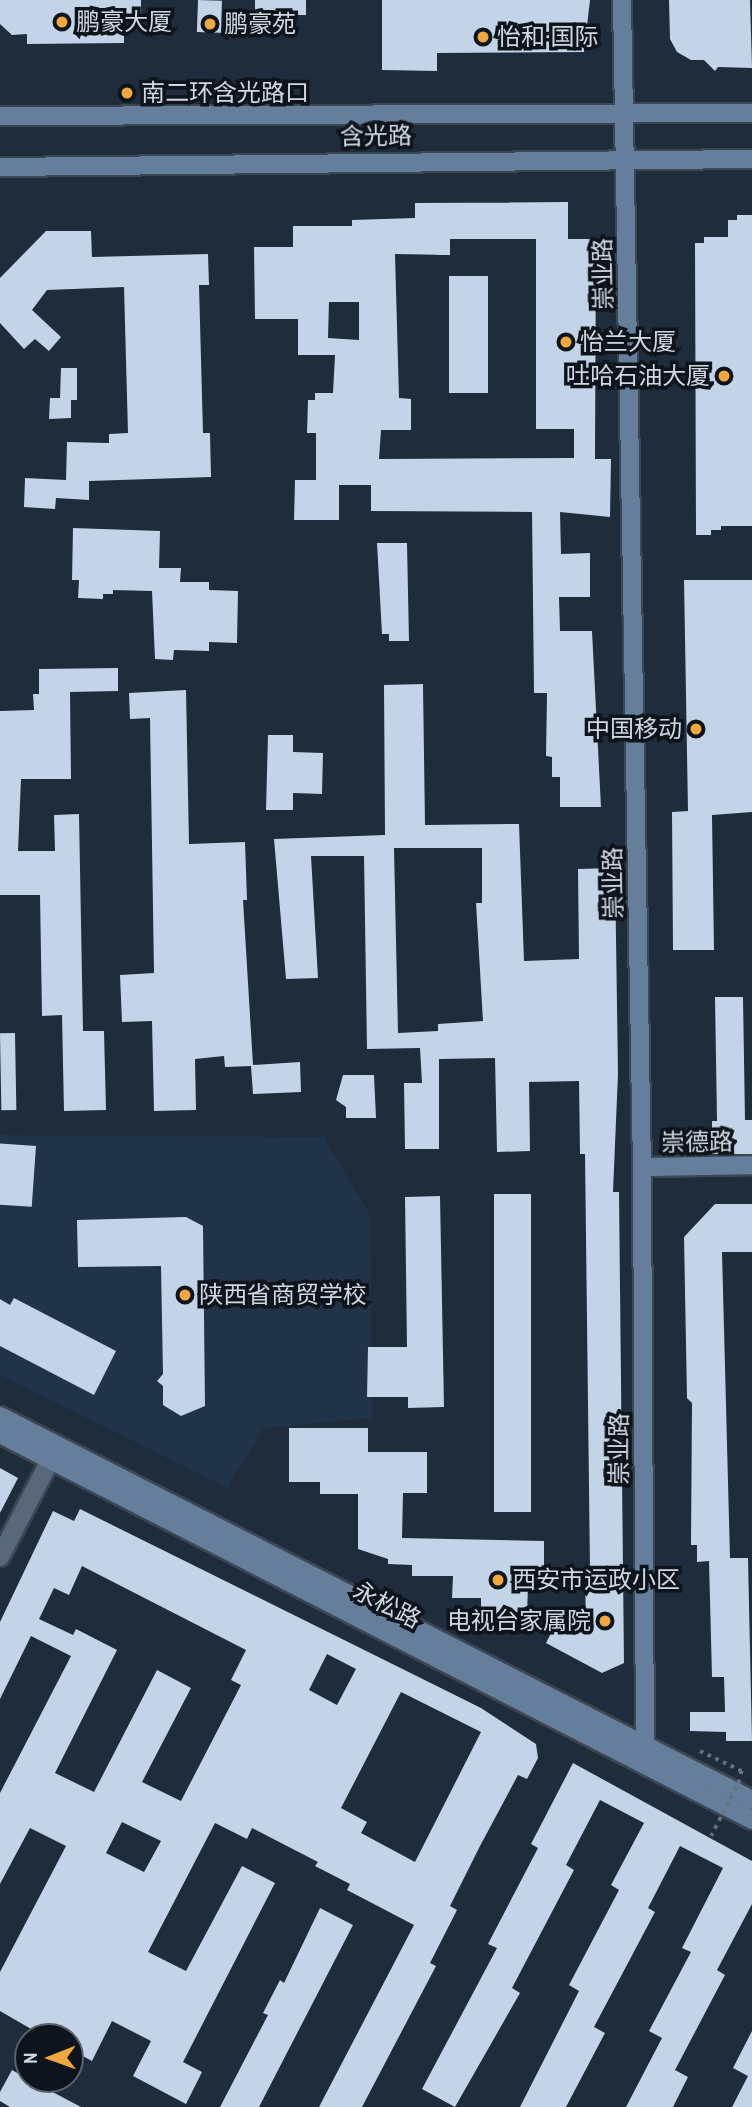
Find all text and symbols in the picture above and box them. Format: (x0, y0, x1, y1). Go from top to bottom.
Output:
place label: 鹏豪大厦 (76, 8, 172, 36)
place label: 鹏豪苑 (224, 10, 296, 38)
marker: 鹏豪大厦 (54, 14, 70, 30)
marker: 鹏豪苑 (202, 16, 218, 32)
place label: 怡和·国际 (497, 23, 598, 51)
marker: 怡和·国际 (475, 29, 491, 45)
place label: 南二环含光路口 (141, 79, 309, 107)
marker: 南二环含光路口 (119, 85, 135, 101)
street label: 含光路 (340, 121, 412, 151)
street label: 崇业路 (588, 238, 618, 310)
place label: 怡兰大厦 (580, 328, 676, 356)
marker: 怡兰大厦 (558, 334, 574, 350)
place label: 吐哈石油大厦 (566, 362, 710, 390)
marker: 吐哈石油大厦 (716, 368, 732, 384)
place label: 中国移动 (586, 715, 682, 743)
marker: 中国移动 (688, 721, 704, 737)
street label: 崇业路 (598, 847, 628, 919)
street label: 崇德路 (661, 1127, 733, 1157)
place label: 陕西省商贸学校 (199, 1281, 367, 1309)
marker: 陕西省商贸学校 (177, 1287, 193, 1303)
street label: 崇业路 (605, 1413, 633, 1485)
place label: 西安市运政小区 (512, 1566, 680, 1594)
marker: 西安市运政小区 (490, 1572, 506, 1588)
street label: 永松路 (348, 1576, 426, 1634)
place label: 电视台家属院 (447, 1607, 591, 1635)
marker: 电视台家属院 (597, 1613, 613, 1629)
north arrow (14, 2023, 84, 2093)
text: N (17, 2052, 43, 2064)

